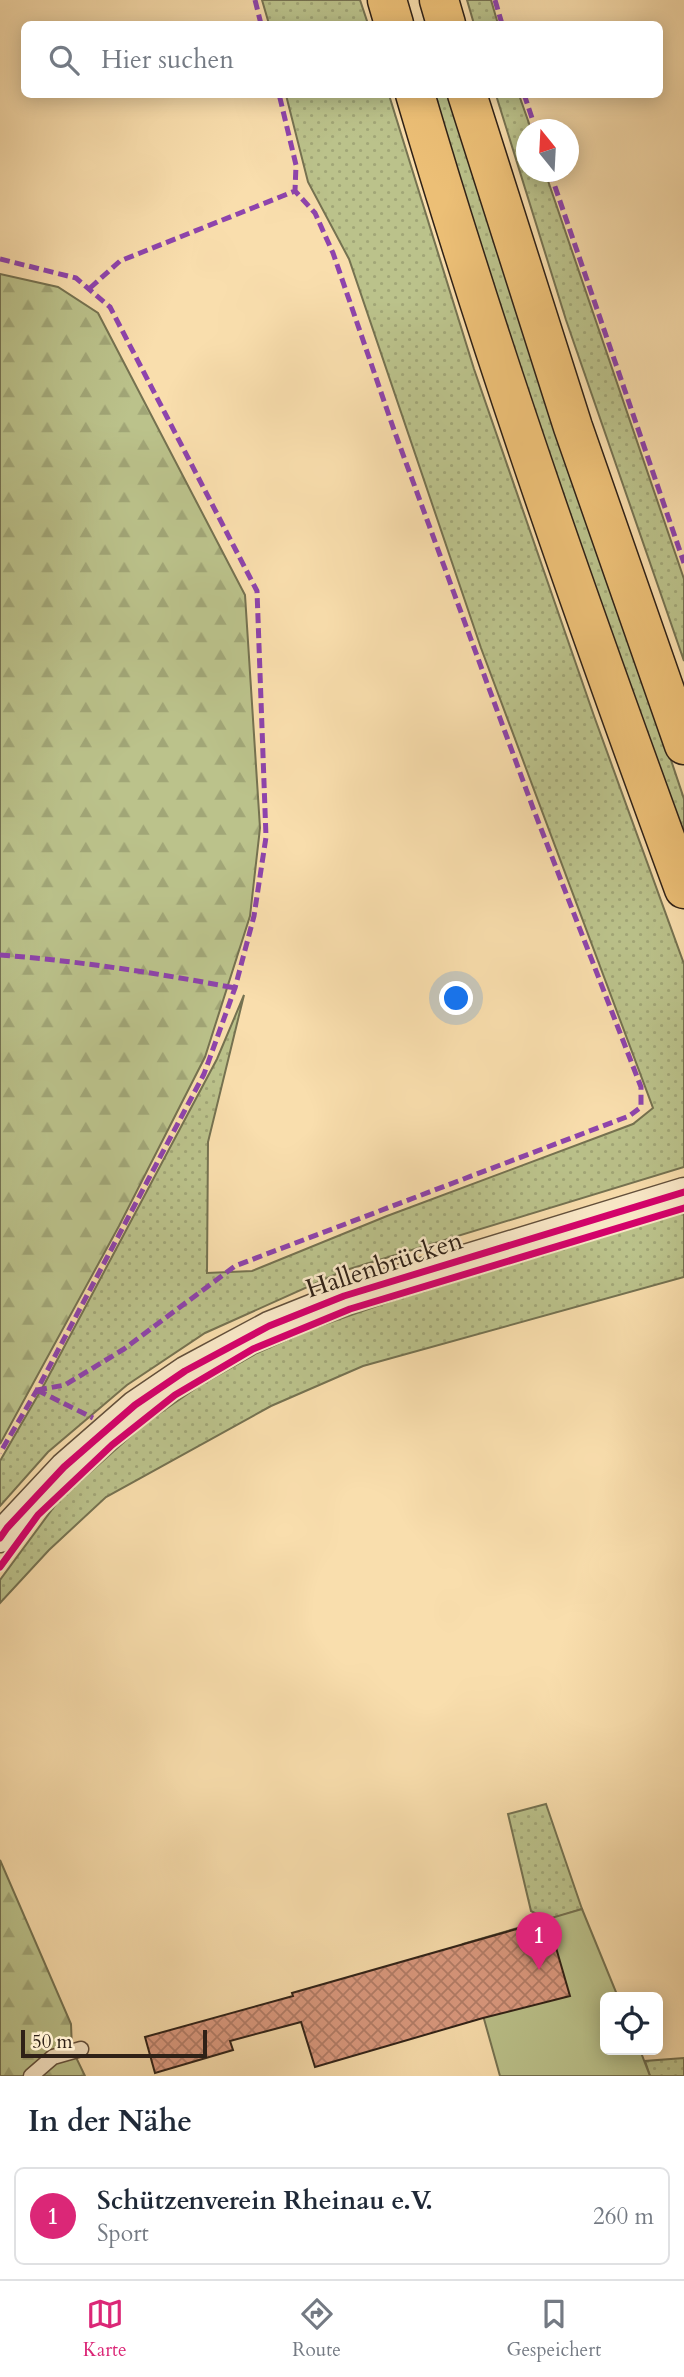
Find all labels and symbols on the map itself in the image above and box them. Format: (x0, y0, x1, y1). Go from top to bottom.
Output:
north arrow (516, 119, 579, 182)
your location (439, 981, 473, 1015)
street label: Hallenbrücken (301, 1223, 467, 1306)
pin: 1 (516, 1912, 562, 1970)
scale bar (21, 2027, 206, 2059)

